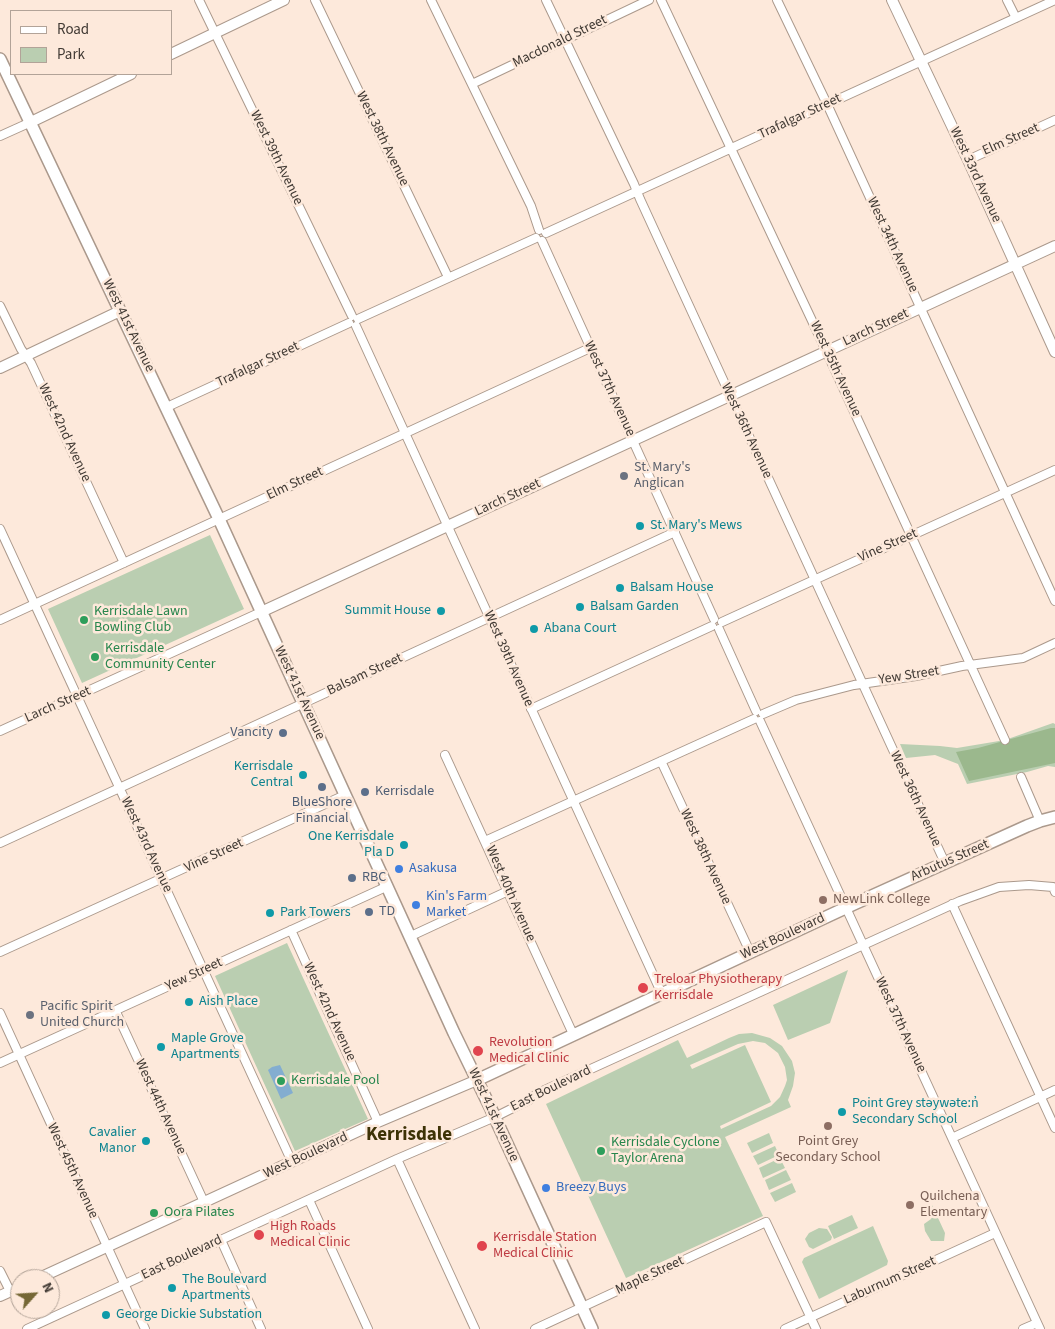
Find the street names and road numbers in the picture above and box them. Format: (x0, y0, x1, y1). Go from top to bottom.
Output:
street label: Macdonald Street (510, 12, 610, 72)
street label: West 38th Avenue (352, 89, 412, 189)
street label: Trafalgar Street (756, 90, 844, 144)
street label: West 39th Avenue (246, 108, 306, 208)
street label: Elm Street (980, 120, 1042, 160)
street label: West 33rd Avenue (946, 125, 1004, 225)
street label: West 34th Avenue (863, 195, 921, 295)
street label: West 41st Avenue (98, 277, 158, 375)
street label: Larch Street (841, 305, 911, 351)
street label: West 35th Avenue (806, 319, 864, 419)
street label: Trafalgar Street (214, 338, 302, 392)
street label: West 37th Avenue (580, 339, 638, 439)
street label: West 42nd Avenue (34, 381, 94, 485)
street label: West 36th Avenue (717, 381, 775, 481)
street label: Elm Street (264, 464, 326, 504)
street label: Larch Street (473, 475, 543, 521)
street label: Vine Street (856, 525, 920, 567)
street label: West 39th Avenue (479, 608, 537, 710)
street label: West 41st Avenue (270, 644, 328, 742)
street label: Balsam Street (325, 650, 405, 700)
street label: Yew Street (878, 663, 940, 689)
street label: Larch Street (22, 683, 94, 727)
street label: West 36th Avenue (886, 749, 944, 849)
street label: West 43rd Avenue (117, 795, 175, 895)
street label: West 38th Avenue (676, 807, 734, 907)
street label: Vine Street (182, 835, 246, 877)
street label: Arbutus Street (908, 836, 992, 886)
street label: West 40th Avenue (481, 843, 539, 945)
street label: West Boulevard (738, 910, 828, 964)
street label: Yew Street (163, 954, 225, 996)
street label: West 42nd Avenue (299, 960, 359, 1064)
street label: West 37th Avenue (871, 975, 929, 1075)
street label: West 44th Avenue (131, 1057, 189, 1157)
street label: East Boulevard (508, 1062, 594, 1116)
street label: West 41st Avenue (464, 1066, 522, 1164)
street label: West 45th Avenue (43, 1121, 101, 1221)
street label: West Boulevard (261, 1129, 351, 1183)
street label: East Boulevard (139, 1232, 225, 1284)
street label: Maple Street (613, 1253, 687, 1299)
street label: Laburnum Street (841, 1253, 939, 1309)

